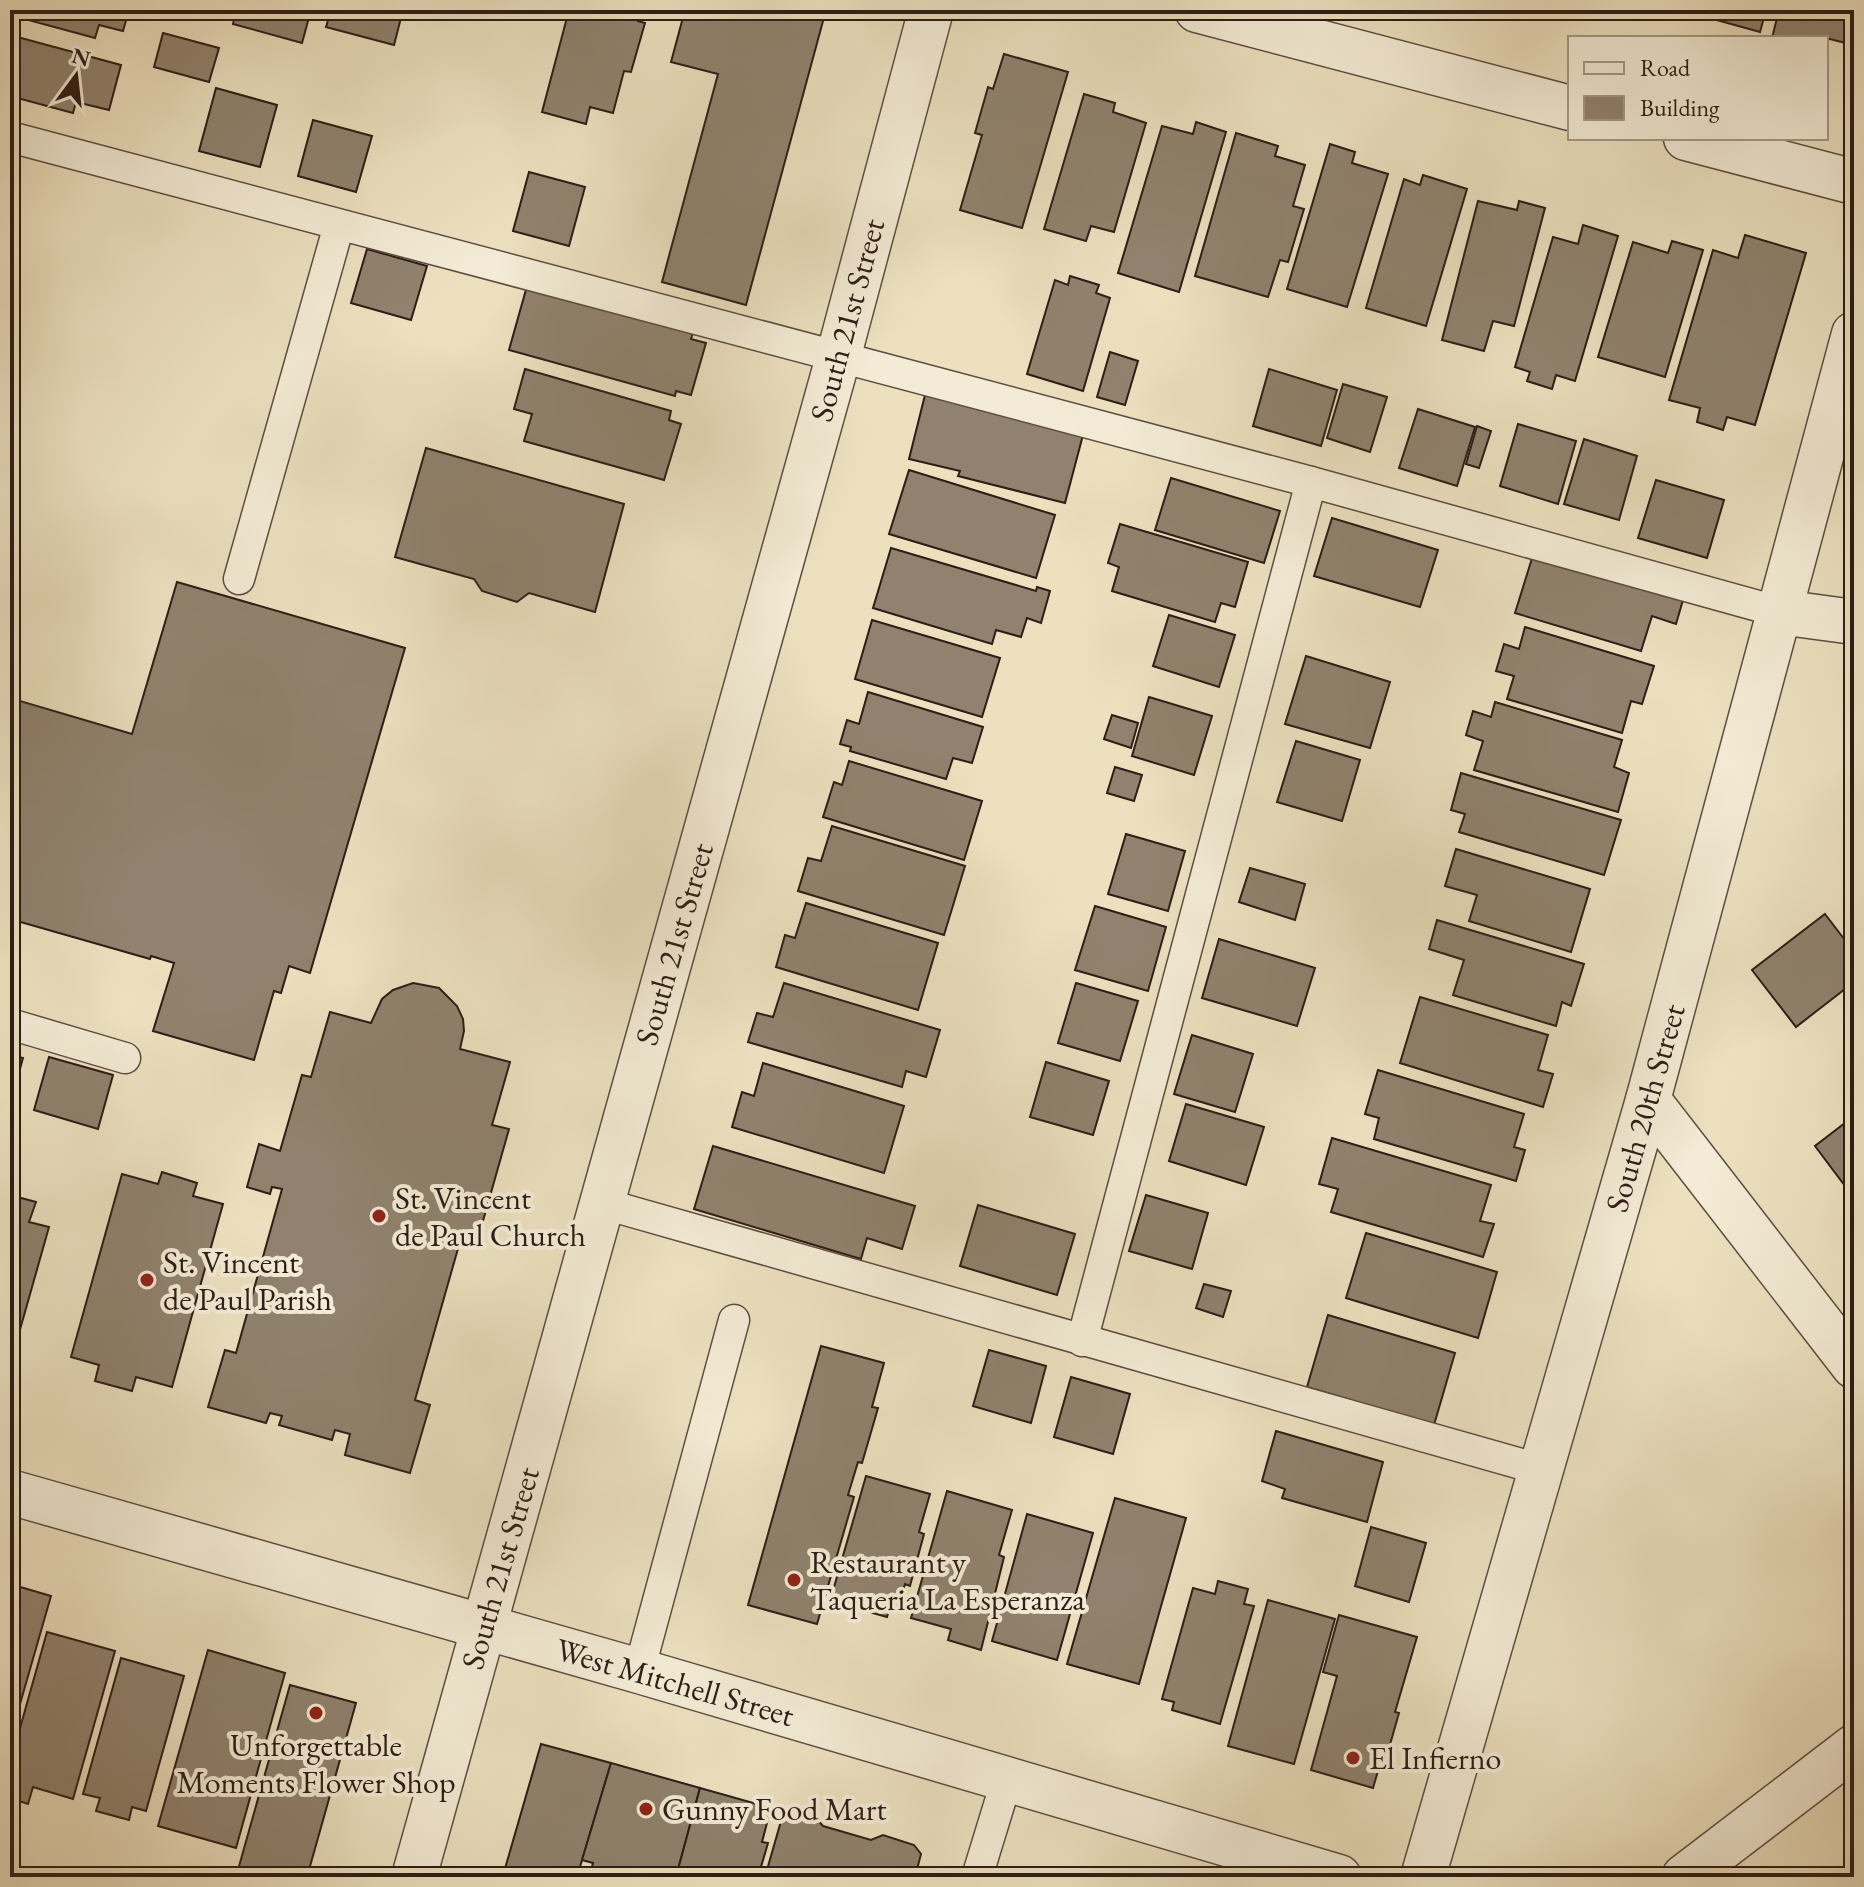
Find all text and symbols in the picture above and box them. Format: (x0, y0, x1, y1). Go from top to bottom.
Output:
north arrow (36, 36, 116, 116)
legend (1568, 36, 1828, 140)
text: N (69, 41, 94, 74)
text: Road (1640, 52, 1691, 83)
text: Building (1640, 92, 1720, 123)
street label: South 21st Street (800, 214, 894, 426)
street label: South 21st Street (625, 838, 723, 1050)
street label: South 20th Street (1595, 999, 1695, 1217)
place label: St. Vincent de Paul Church (395, 1177, 586, 1256)
marker: St. Vincent de Paul Church (370, 1207, 388, 1225)
place label: St. Vincent de Paul Parish (163, 1241, 332, 1320)
marker: St. Vincent de Paul Parish (138, 1271, 156, 1289)
street label: South 21st Street (451, 1462, 549, 1674)
place label: Restaurant y Taqueria La Esperanza (810, 1541, 1085, 1620)
marker: Restaurant y Taqueria La Esperanza (785, 1571, 803, 1589)
street label: West Mitchell Street (551, 1628, 799, 1736)
marker: Unforgettable Moments Flower Shop (307, 1704, 325, 1722)
place label: Unforgettable Moments Flower Shop (176, 1724, 456, 1803)
place label: El Infierno (1369, 1737, 1501, 1779)
marker: El Infierno (1344, 1749, 1362, 1767)
place label: Gunny Food Mart (662, 1788, 887, 1830)
marker: Gunny Food Mart (637, 1800, 655, 1818)

